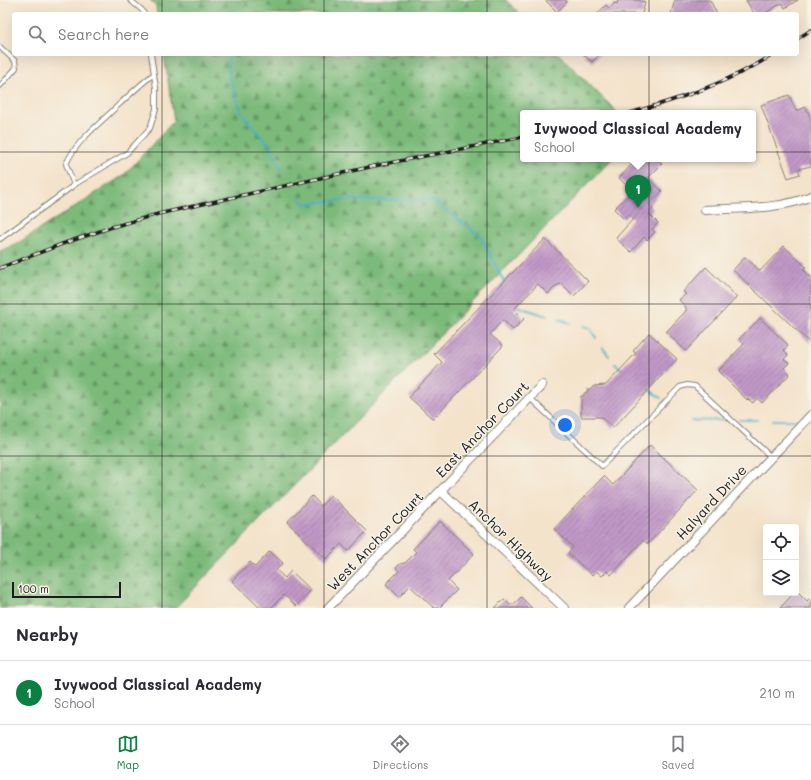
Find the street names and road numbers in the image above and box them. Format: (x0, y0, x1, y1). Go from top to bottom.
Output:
street label: East Anchor Court (431, 377, 533, 481)
street label: Halyard Drive (671, 461, 751, 543)
street label: West Anchor Court (323, 487, 427, 595)
street label: Anchor Highway (465, 495, 557, 585)

